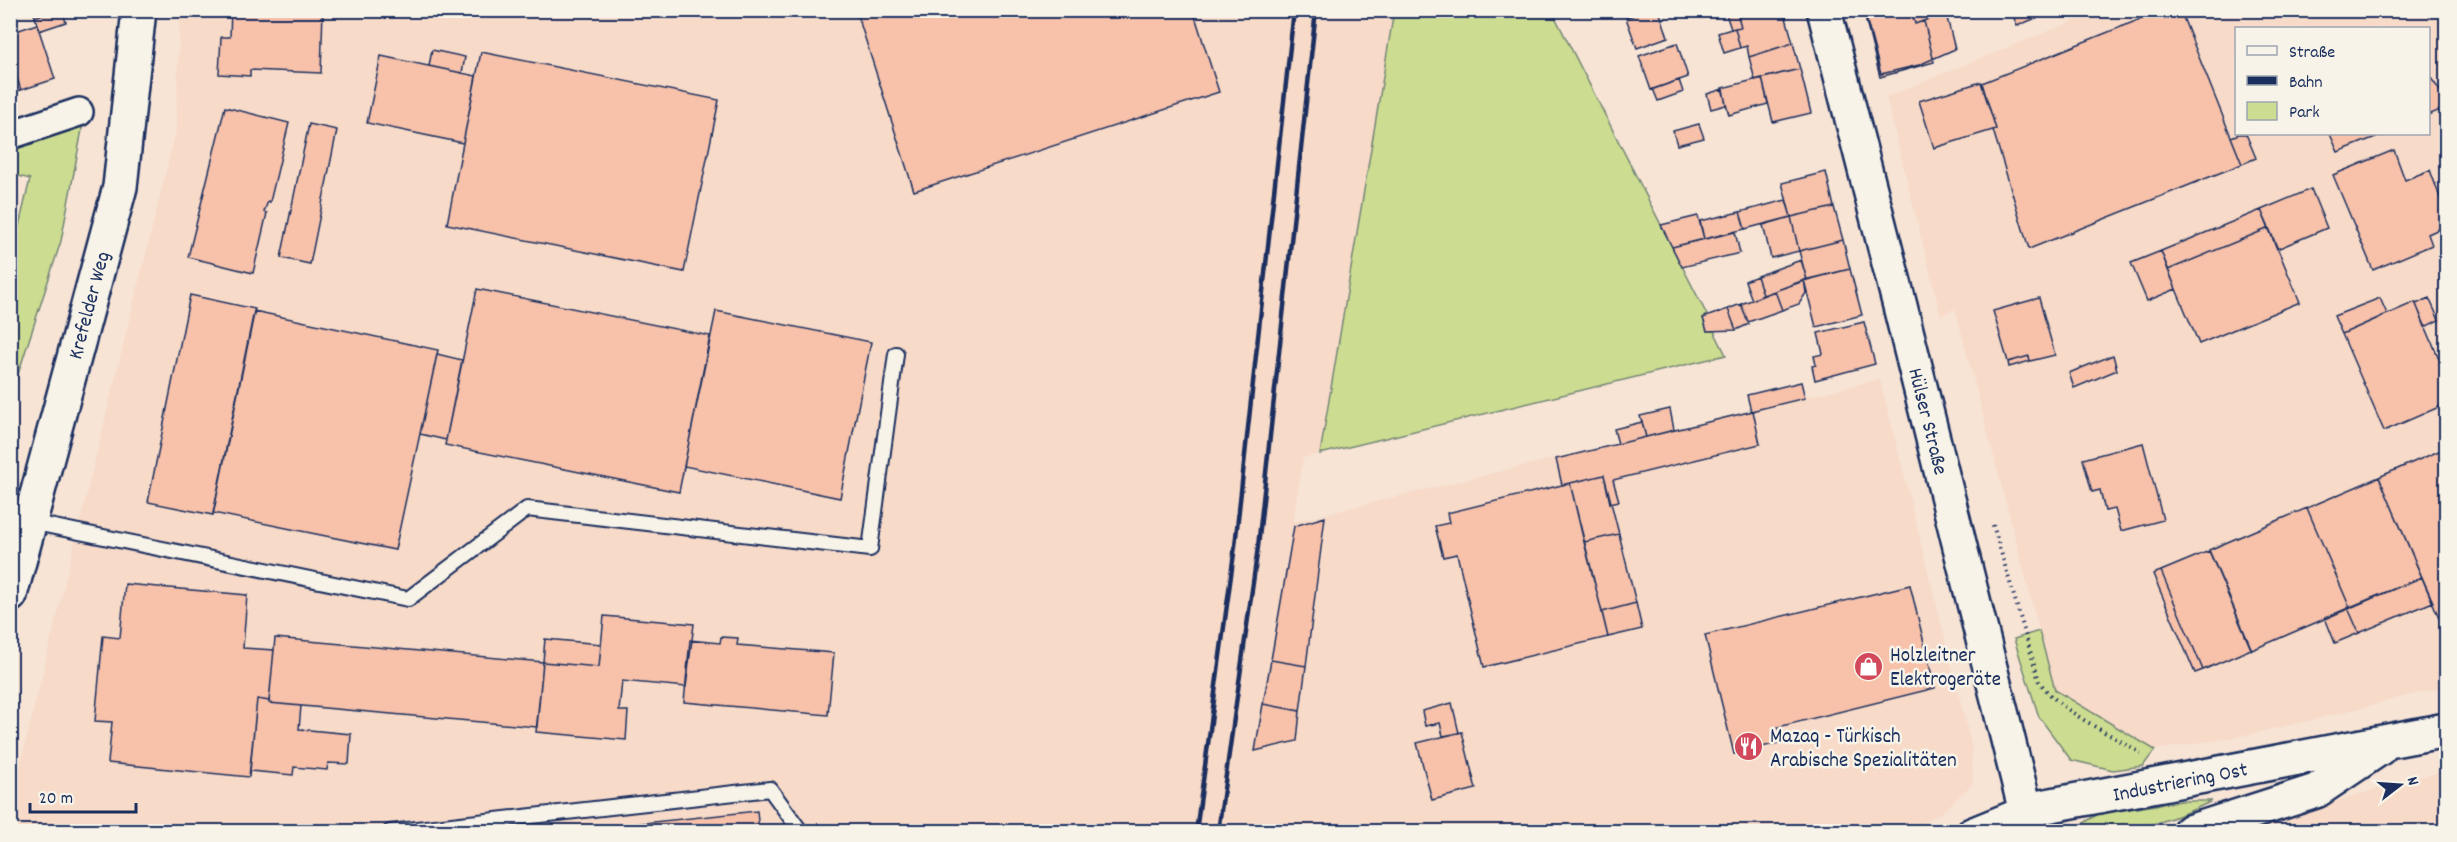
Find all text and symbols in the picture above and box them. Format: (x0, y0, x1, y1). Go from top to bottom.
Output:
legend (2235, 27, 2430, 135)
text: Straße (2289, 41, 2335, 66)
text: Bahn (2289, 71, 2323, 96)
text: Park (2289, 101, 2320, 126)
street label: Krefelder Weg (62, 249, 120, 363)
street label: Hülser Straße (1898, 365, 1954, 478)
place label: Holzleitner Elektrogeräte (1890, 642, 2001, 696)
shop icon: Holzleitner Elektrogeräte (1853, 650, 1885, 682)
place label: Mazaq - Türkisch Arabische Spezialitäten (1770, 723, 1957, 777)
restaurant icon: Mazaq - Türkisch Arabische Spezialitäten (1733, 731, 1765, 763)
north arrow (2370, 755, 2430, 815)
street label: Industriering Ost (2111, 756, 2251, 812)
text: N (2400, 774, 2424, 789)
scale bar (30, 776, 136, 814)
text: 20 m (39, 787, 73, 812)

